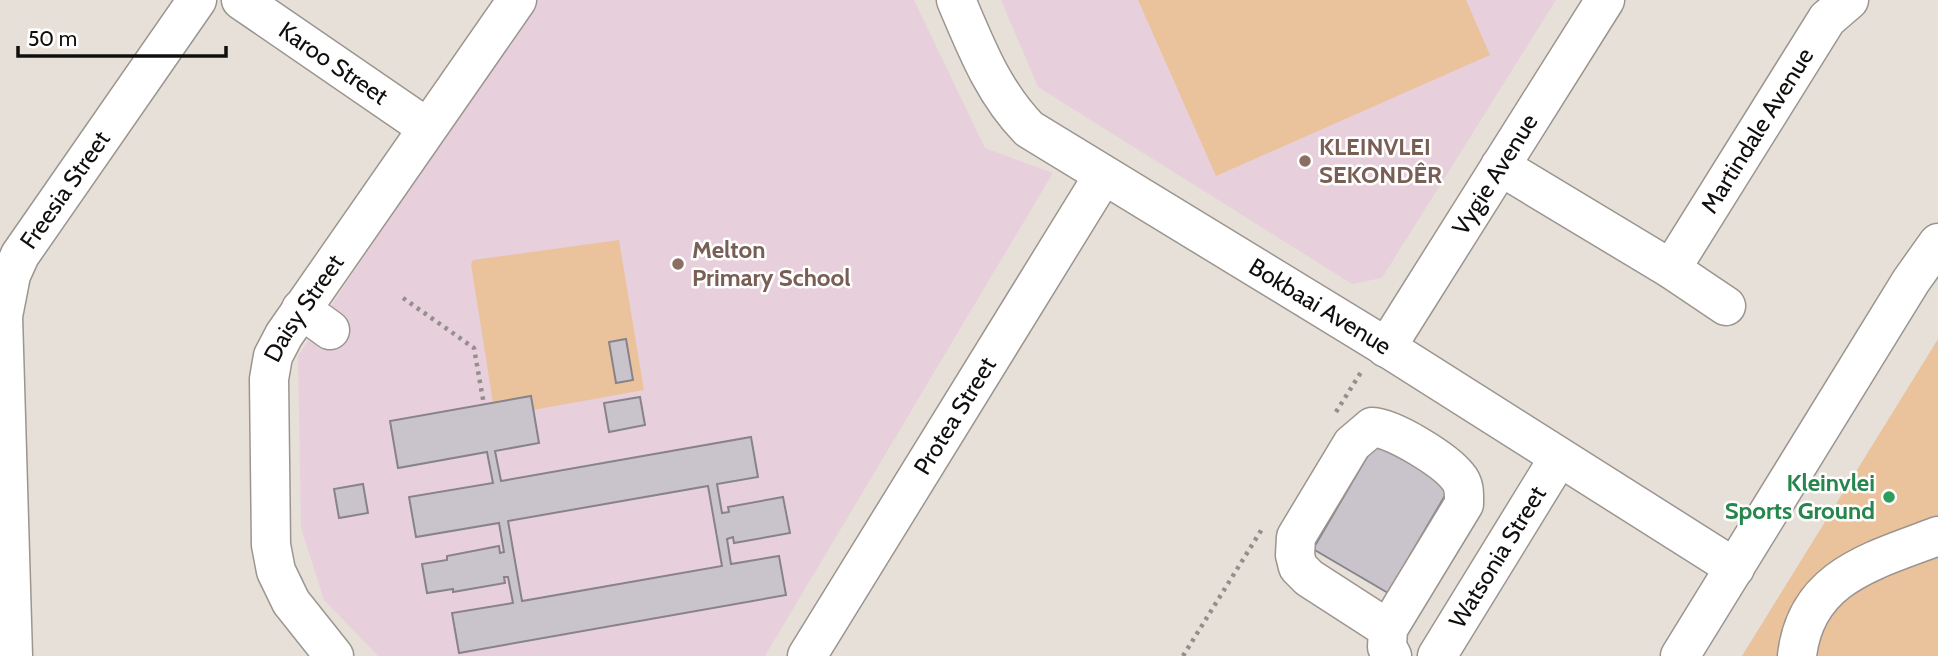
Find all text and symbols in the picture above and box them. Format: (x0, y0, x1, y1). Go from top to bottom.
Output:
scale bar (18, 14, 226, 58)
street label: Karoo Street (273, 15, 394, 111)
text: 50 m (28, 26, 77, 51)
street label: Martindale Avenue (1694, 42, 1819, 218)
street label: Vygie Avenue (1446, 108, 1544, 240)
street label: Freesia Street (14, 125, 116, 254)
place label: KLEINVLEI SEKONDÊR (1319, 132, 1442, 189)
marker: KLEINVLEI SEKONDÊR (1297, 153, 1313, 169)
place label: Melton Primary School (692, 235, 851, 292)
street label: Daisy Street (257, 249, 349, 367)
street label: Bokbaai Avenue (1244, 252, 1397, 361)
marker: Melton Primary School (670, 256, 686, 272)
street label: Protea Street (907, 352, 1002, 480)
place label: Kleinvlei Sports Ground (1725, 468, 1875, 525)
street label: Watsonia Street (1443, 481, 1552, 633)
marker: Kleinvlei Sports Ground (1881, 489, 1897, 505)

